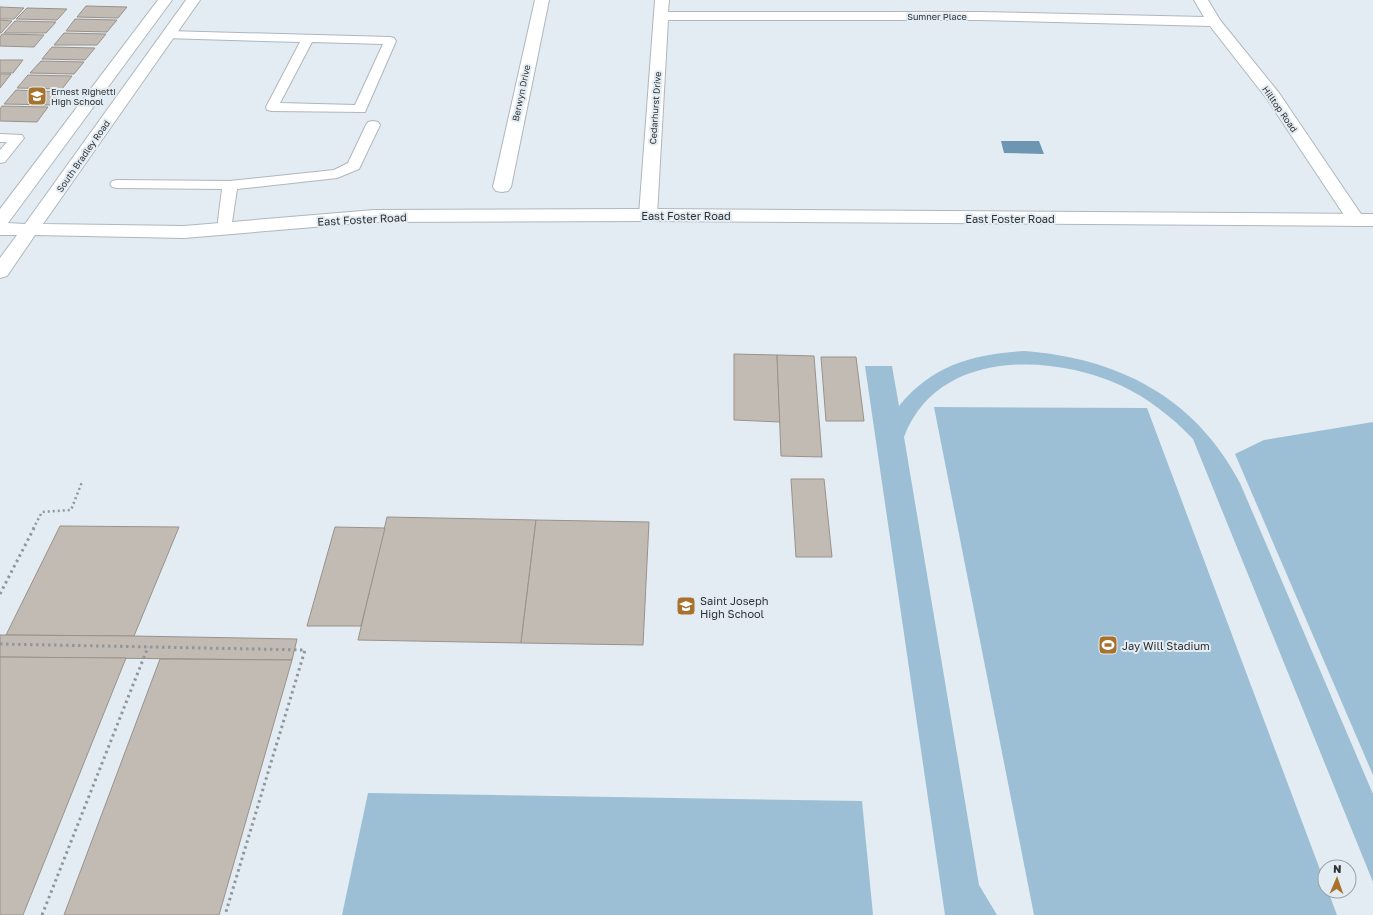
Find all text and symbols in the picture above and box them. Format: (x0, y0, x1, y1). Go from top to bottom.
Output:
street label: Sumner Place (907, 11, 967, 22)
street label: Berwyn Drive (510, 64, 532, 122)
street label: Cedarhurst Drive (647, 71, 663, 145)
street label: Hilltop Road (1260, 84, 1300, 134)
school or university icon: Ernest Righetti High School (26, 85, 48, 107)
place label: Ernest Righetti High School (51, 86, 116, 107)
street label: South Bradley Road (54, 118, 112, 194)
street label: East Foster Road (641, 209, 731, 222)
street label: East Foster Road (317, 210, 407, 228)
street label: East Foster Road (965, 212, 1055, 225)
place label: Saint Joseph High School (700, 594, 768, 620)
school or university icon: Saint Joseph High School (675, 595, 697, 617)
sports icon: Jay Will Stadium (1097, 634, 1119, 656)
place label: Jay Will Stadium (1122, 639, 1210, 652)
north arrow (1317, 859, 1357, 899)
text: N (1333, 862, 1342, 875)

